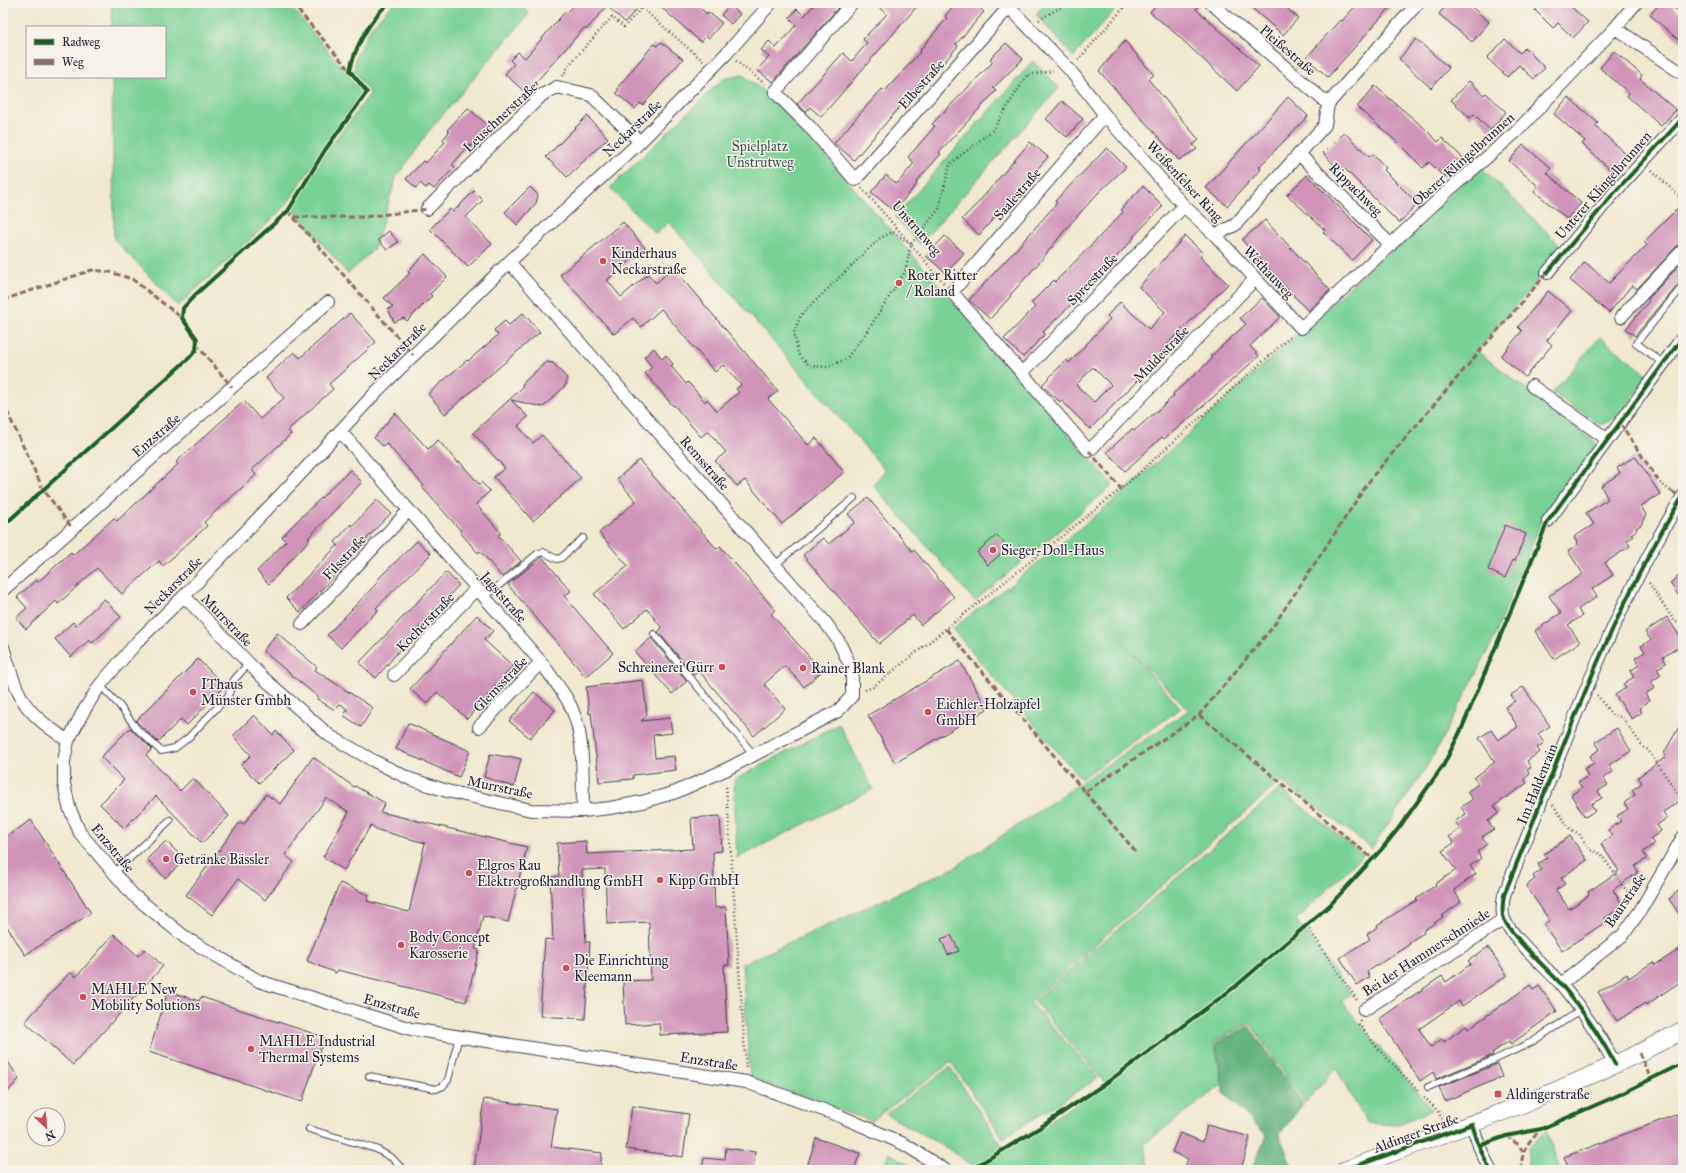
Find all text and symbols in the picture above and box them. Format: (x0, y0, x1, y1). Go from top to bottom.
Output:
street label: Pleißestraße (1256, 21, 1319, 79)
legend (26, 26, 166, 78)
text: Radweg (62, 35, 100, 50)
text: Weg (62, 55, 84, 70)
street label: Elbestraße (895, 56, 948, 113)
street label: Leuschnerstraße (460, 79, 541, 156)
street label: Neckarstraße (599, 96, 665, 161)
street label: Oberer Klingelbrunnen (1409, 109, 1518, 210)
street label: Unterer Klingelbrunnen (1552, 127, 1655, 243)
street label: Weißenfelser Ring (1143, 137, 1227, 226)
park label: Spielplatz Unstrutweg (726, 138, 794, 171)
street label: Rippachweg (1325, 159, 1386, 220)
street label: Saalestraße (990, 165, 1045, 224)
street label: Unstrutweg (888, 197, 945, 260)
street label: Wethauweg (1240, 242, 1298, 303)
place label: Kinderhaus Neckarstraße (611, 245, 687, 278)
street label: Spreestraße (1063, 250, 1122, 309)
marker: Kinderhaus Neckarstraße (598, 256, 608, 266)
place label: Roter Ritter / Roland (906, 267, 978, 300)
marker: Roter Ritter / Roland (894, 278, 904, 288)
street label: Neckarstraße (365, 319, 430, 384)
street label: Muldestraße (1130, 322, 1193, 386)
street label: Enzstraße (129, 410, 184, 461)
street label: Remsstraße (676, 433, 733, 494)
street label: Filsstraße (319, 531, 370, 584)
place label: Sieger-Doll-Haus (1001, 542, 1104, 559)
marker: Sieger-Doll-Haus (988, 545, 998, 555)
street label: Neckarstraße (141, 553, 206, 618)
street label: Jagststraße (475, 567, 531, 627)
street label: Kocherstraße (393, 589, 458, 656)
street label: Murrstraße (197, 591, 256, 650)
street label: Glemsstraße (470, 653, 531, 716)
place label: Schreinerei Gürr (618, 659, 715, 676)
place label: Rainer Blank (811, 660, 886, 677)
marker: Schreinerei Gürr (717, 662, 727, 672)
marker: Rainer Blank (798, 663, 808, 673)
place label: IThaus Münster Gmbh (201, 676, 291, 709)
marker: IThaus Münster Gmbh (188, 687, 198, 697)
place label: Eichler-Holzäpfel GmbH (936, 696, 1041, 729)
marker: Eichler-Holzäpfel GmbH (923, 707, 933, 717)
street label: Im Haldenrain (1514, 741, 1562, 827)
street label: Murrstraße (466, 772, 534, 803)
street label: Enzstraße (87, 820, 138, 876)
place label: Getränke Bässler (174, 851, 270, 868)
marker: Getränke Bässler (161, 854, 171, 864)
place label: Elgros Rau Elektrogroßhandlung GmbH (477, 857, 644, 890)
marker: Elgros Rau Elektrogroßhandlung GmbH (464, 868, 474, 878)
street label: Baurstraße (1601, 870, 1650, 931)
place label: Kipp GmbH (668, 872, 739, 889)
marker: Kipp GmbH (655, 875, 665, 885)
street label: Bei der Hammerschmiede (1359, 905, 1493, 1000)
place label: Body Concept Karosserie (409, 929, 490, 962)
marker: Body Concept Karosserie (396, 940, 406, 950)
place label: Die Einrichtung Kleemann (574, 952, 669, 985)
marker: Die Einrichtung Kleemann (561, 963, 571, 973)
place label: MAHLE New Mobility Solutions (91, 981, 200, 1014)
street label: Enzstraße (361, 990, 422, 1023)
marker: MAHLE New Mobility Solutions (78, 992, 88, 1002)
place label: MAHLE Industrial Thermal Systems (259, 1033, 375, 1066)
marker: MAHLE Industrial Thermal Systems (246, 1044, 256, 1054)
street label: Enzstraße (679, 1049, 739, 1074)
place label: Aldingerstraße (1505, 1086, 1590, 1103)
marker: Aldingerstraße (1493, 1089, 1503, 1099)
north arrow (26, 1107, 66, 1147)
street label: Aldinger Straße (1370, 1110, 1461, 1157)
text: N (43, 1128, 57, 1144)

